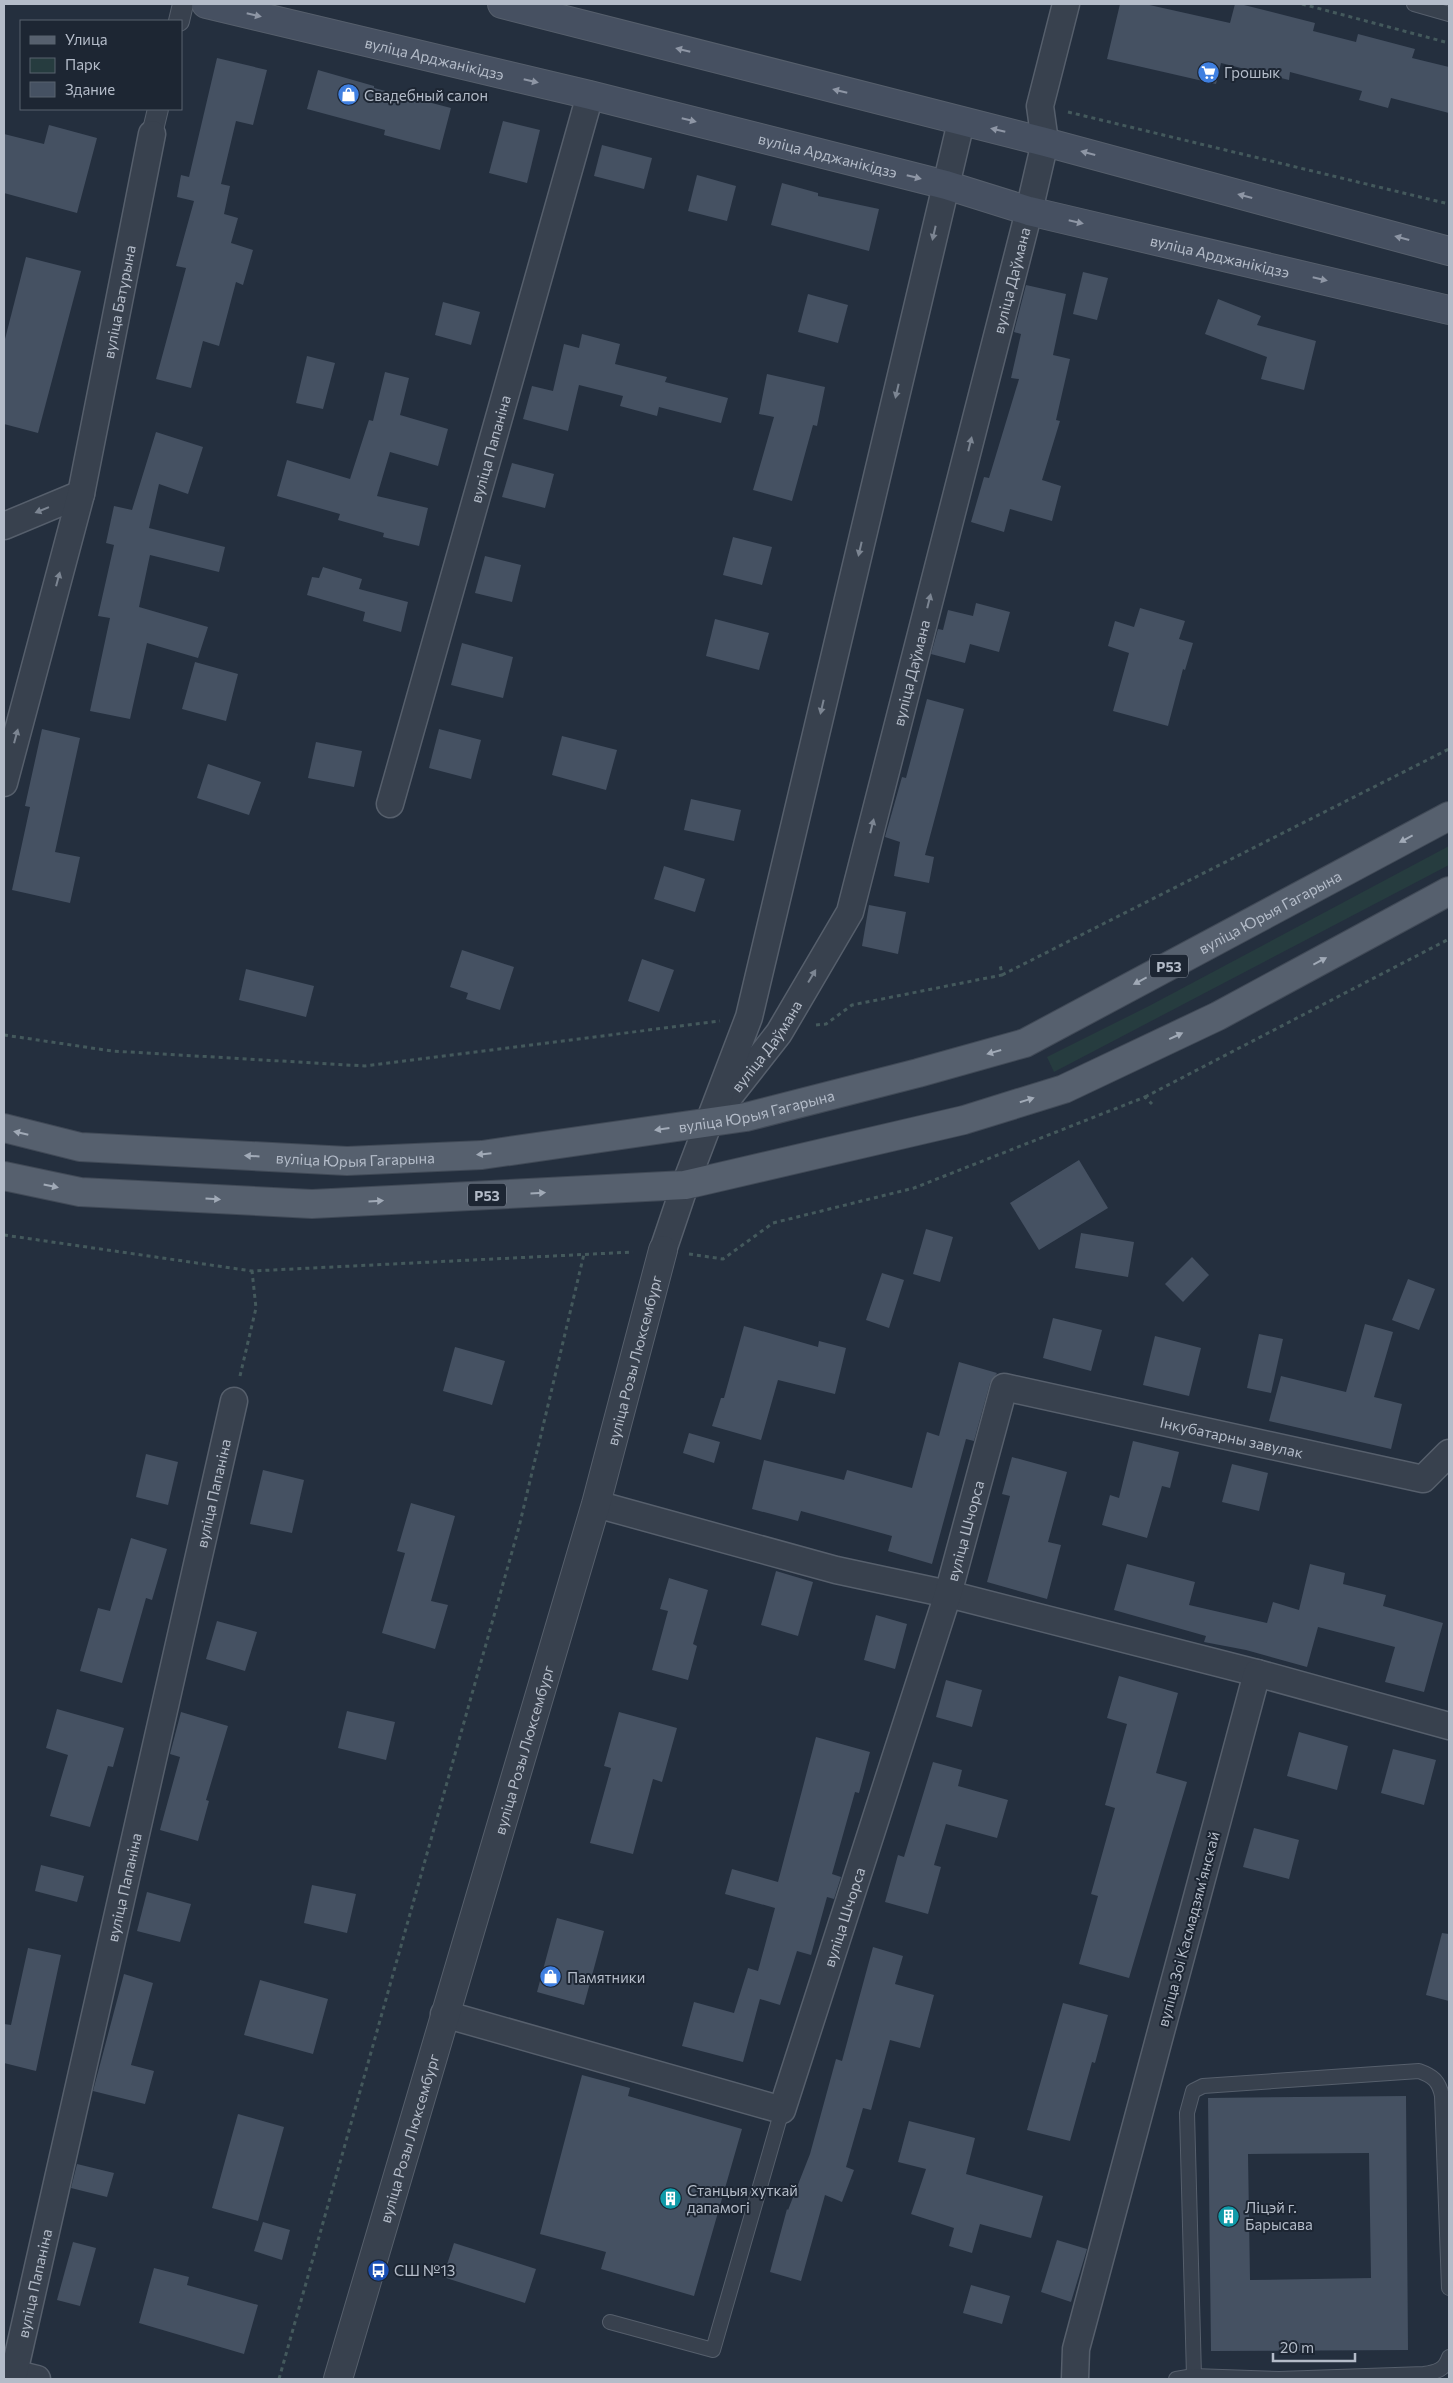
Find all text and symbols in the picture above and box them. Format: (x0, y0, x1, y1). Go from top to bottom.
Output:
one-way arrow (246, 11, 261, 19)
legend (20, 20, 182, 110)
text: Улица (65, 30, 107, 48)
street label: вуліца Арджанікідзэ (363, 33, 506, 83)
one-way arrow (675, 46, 690, 54)
text: Парк (65, 55, 101, 73)
supermarket icon: Грошык (1196, 60, 1220, 84)
place label: Грошык (1224, 63, 1280, 81)
one-way arrow (523, 77, 538, 85)
text: Здание (65, 80, 115, 98)
shop icon: Свадебный салон (336, 83, 360, 107)
place label: Свадебный салон (364, 86, 488, 104)
one-way arrow (832, 87, 848, 95)
one-way arrow (681, 116, 696, 124)
one-way arrow (990, 126, 1005, 134)
street label: вуліца Арджанікідзэ (757, 129, 899, 181)
one-way arrow (1081, 149, 1096, 157)
one-way arrow (906, 173, 921, 181)
one-way arrow (1238, 191, 1253, 199)
one-way arrow (1069, 218, 1084, 226)
one-way arrow (930, 225, 938, 240)
street label: вуліца Даўмана (989, 225, 1033, 335)
street label: вуліца Арджанікідзэ (1148, 231, 1291, 281)
one-way arrow (1395, 234, 1410, 242)
street label: вуліца Батурына (99, 244, 139, 360)
one-way arrow (1312, 275, 1327, 283)
one-way arrow (893, 383, 901, 398)
street label: вуліца Папаніна (466, 393, 514, 505)
one-way arrow (966, 436, 974, 451)
one-way arrow (34, 506, 49, 514)
one-way arrow (856, 541, 864, 556)
one-way arrow (54, 572, 62, 587)
one-way arrow (926, 594, 934, 609)
street label: вуліца Даўмана (889, 618, 933, 728)
one-way arrow (818, 699, 826, 714)
one-way arrow (13, 729, 21, 744)
one-way arrow (868, 819, 876, 834)
one-way arrow (1399, 835, 1414, 843)
street label: вуліца Юрыя Гагарына (1195, 866, 1344, 957)
road number: Р53 (1150, 954, 1188, 978)
one-way arrow (1312, 957, 1327, 965)
one-way arrow (808, 969, 817, 982)
one-way arrow (1133, 977, 1146, 986)
street label: вуліца Даўмана (727, 997, 805, 1095)
one-way arrow (1169, 1032, 1183, 1040)
one-way arrow (986, 1048, 1001, 1056)
street label: вуліца Юрыя Гагарына (677, 1086, 836, 1136)
one-way arrow (1019, 1096, 1034, 1104)
one-way arrow (654, 1125, 670, 1133)
one-way arrow (14, 1128, 29, 1136)
street label: вуліца Юрыя Гагарына (275, 1148, 435, 1170)
one-way arrow (476, 1150, 492, 1158)
one-way arrow (243, 1151, 259, 1159)
one-way arrow (44, 1182, 59, 1190)
road number: Р53 (468, 1184, 506, 1206)
one-way arrow (530, 1188, 546, 1196)
one-way arrow (205, 1195, 221, 1203)
one-way arrow (368, 1196, 384, 1204)
street label: вуліца Розы Люксембург (603, 1273, 665, 1447)
street label: Інкубатарны завулак (1158, 1413, 1305, 1461)
street label: вуліца Папаніна (192, 1437, 234, 1549)
street label: вуліца Шчорса (943, 1478, 987, 1583)
street label: вуліца Розы Люксембург (490, 1663, 557, 1837)
street label: вуліца Зоі Касмадзямʼянскай (1153, 1829, 1223, 2029)
street label: вуліца Папаніна (103, 1831, 145, 1943)
street label: вуліца Шчорса (820, 1865, 869, 1969)
shop icon: Памятники (539, 1965, 563, 1989)
place label: Памятники (567, 1968, 645, 1986)
street label: вуліца Розы Люксембург (376, 2051, 443, 2225)
place label: Станцыя хуткай дапамогі (687, 2181, 798, 2216)
building icon: Станцыя хуткай дапамогі (659, 2187, 683, 2211)
place label: Ліцэй г. Барысава (1245, 2198, 1313, 2233)
building icon: Ліцэй г. Барысава (1217, 2204, 1241, 2228)
street label: вуліца Папаніна (13, 2227, 55, 2339)
bus stop icon: СШ №13 (366, 2258, 390, 2282)
place label: СШ №13 (394, 2261, 455, 2279)
scale bar (1273, 2330, 1356, 2362)
text: 20 m (1280, 2338, 1314, 2356)

